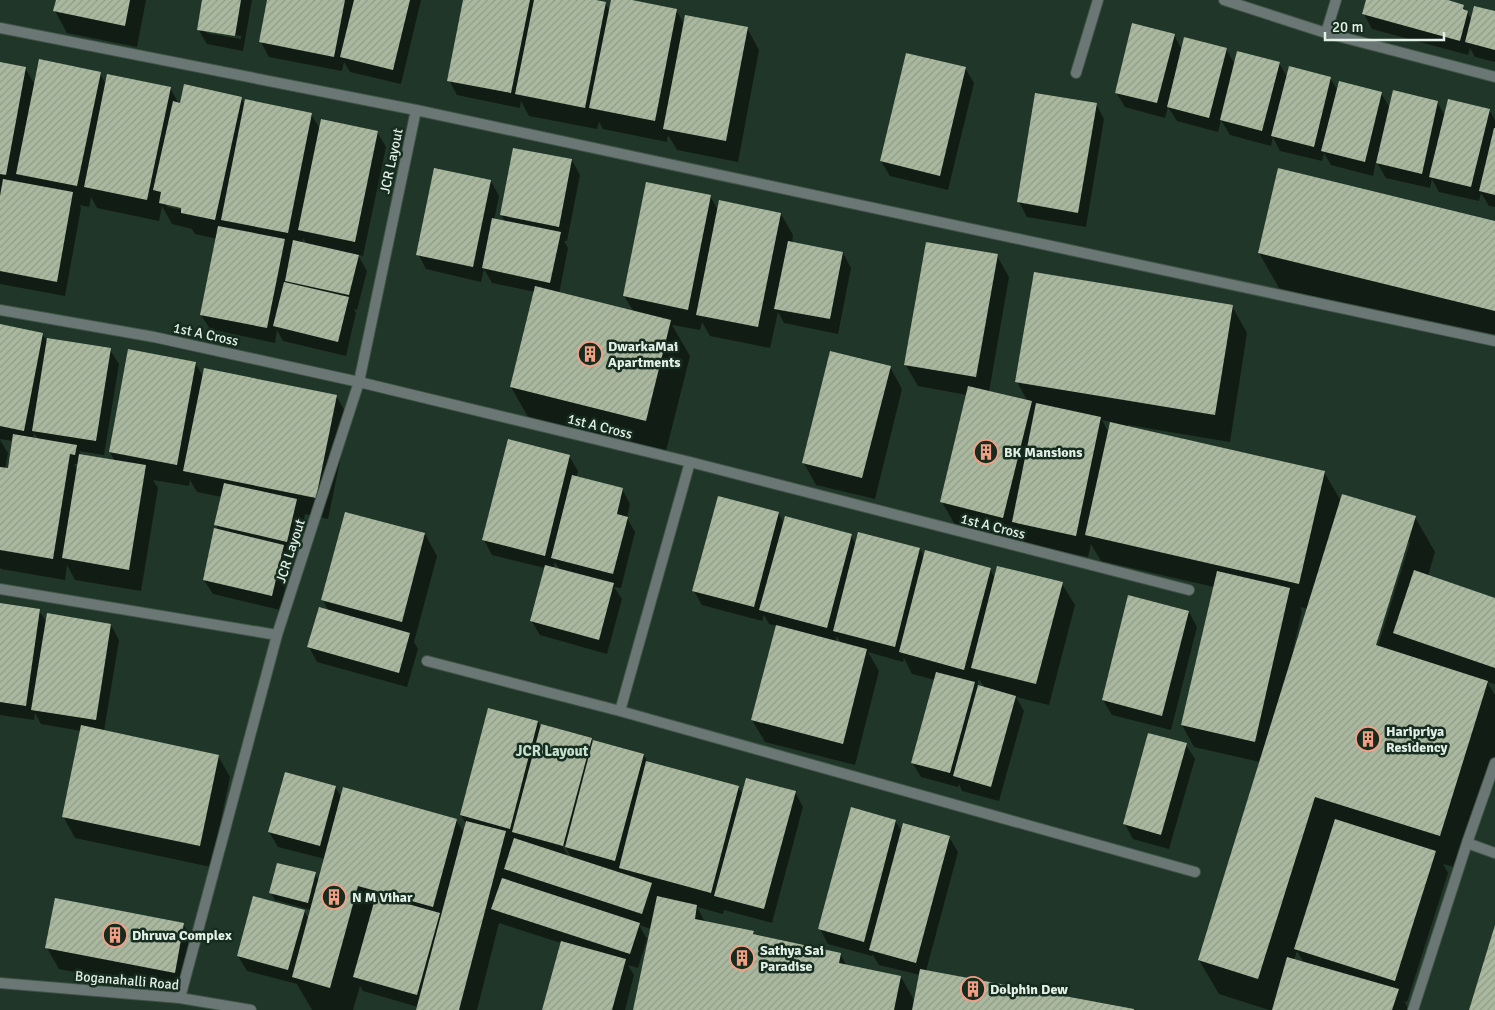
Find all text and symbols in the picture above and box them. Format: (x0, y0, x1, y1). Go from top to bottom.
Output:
scale bar (1325, 10, 1444, 42)
text: 20 m (1332, 18, 1363, 36)
street label: JCR Layout (376, 127, 407, 195)
street label: 1st A Cross (172, 319, 240, 350)
place label: DwarkaMai Apartments (608, 338, 680, 371)
building icon: DwarkaMai Apartments (577, 341, 603, 367)
street label: 1st A Cross (566, 410, 634, 443)
building icon: BK Mansions (973, 439, 999, 465)
place label: BK Mansions (1004, 444, 1082, 461)
street label: 1st A Cross (959, 510, 1027, 543)
street label: JCR Layout (272, 517, 309, 585)
place label: Haripriya Residency (1386, 723, 1448, 756)
building icon: Haripriya Residency (1355, 726, 1381, 752)
district label: JCR Layout (516, 742, 589, 760)
building icon: N M Vihar (321, 884, 347, 910)
place label: N M Vihar (352, 889, 413, 906)
building icon: Dhruva Complex (102, 922, 128, 948)
place label: Dhruva Complex (132, 927, 232, 944)
place label: Sathya Sai Paradise (760, 942, 824, 975)
building icon: Sathya Sai Paradise (729, 945, 755, 971)
street label: Boganahalli Road (74, 967, 180, 994)
building icon: Dolphin Dew (960, 976, 986, 1002)
place label: Dolphin Dew (990, 981, 1068, 998)

